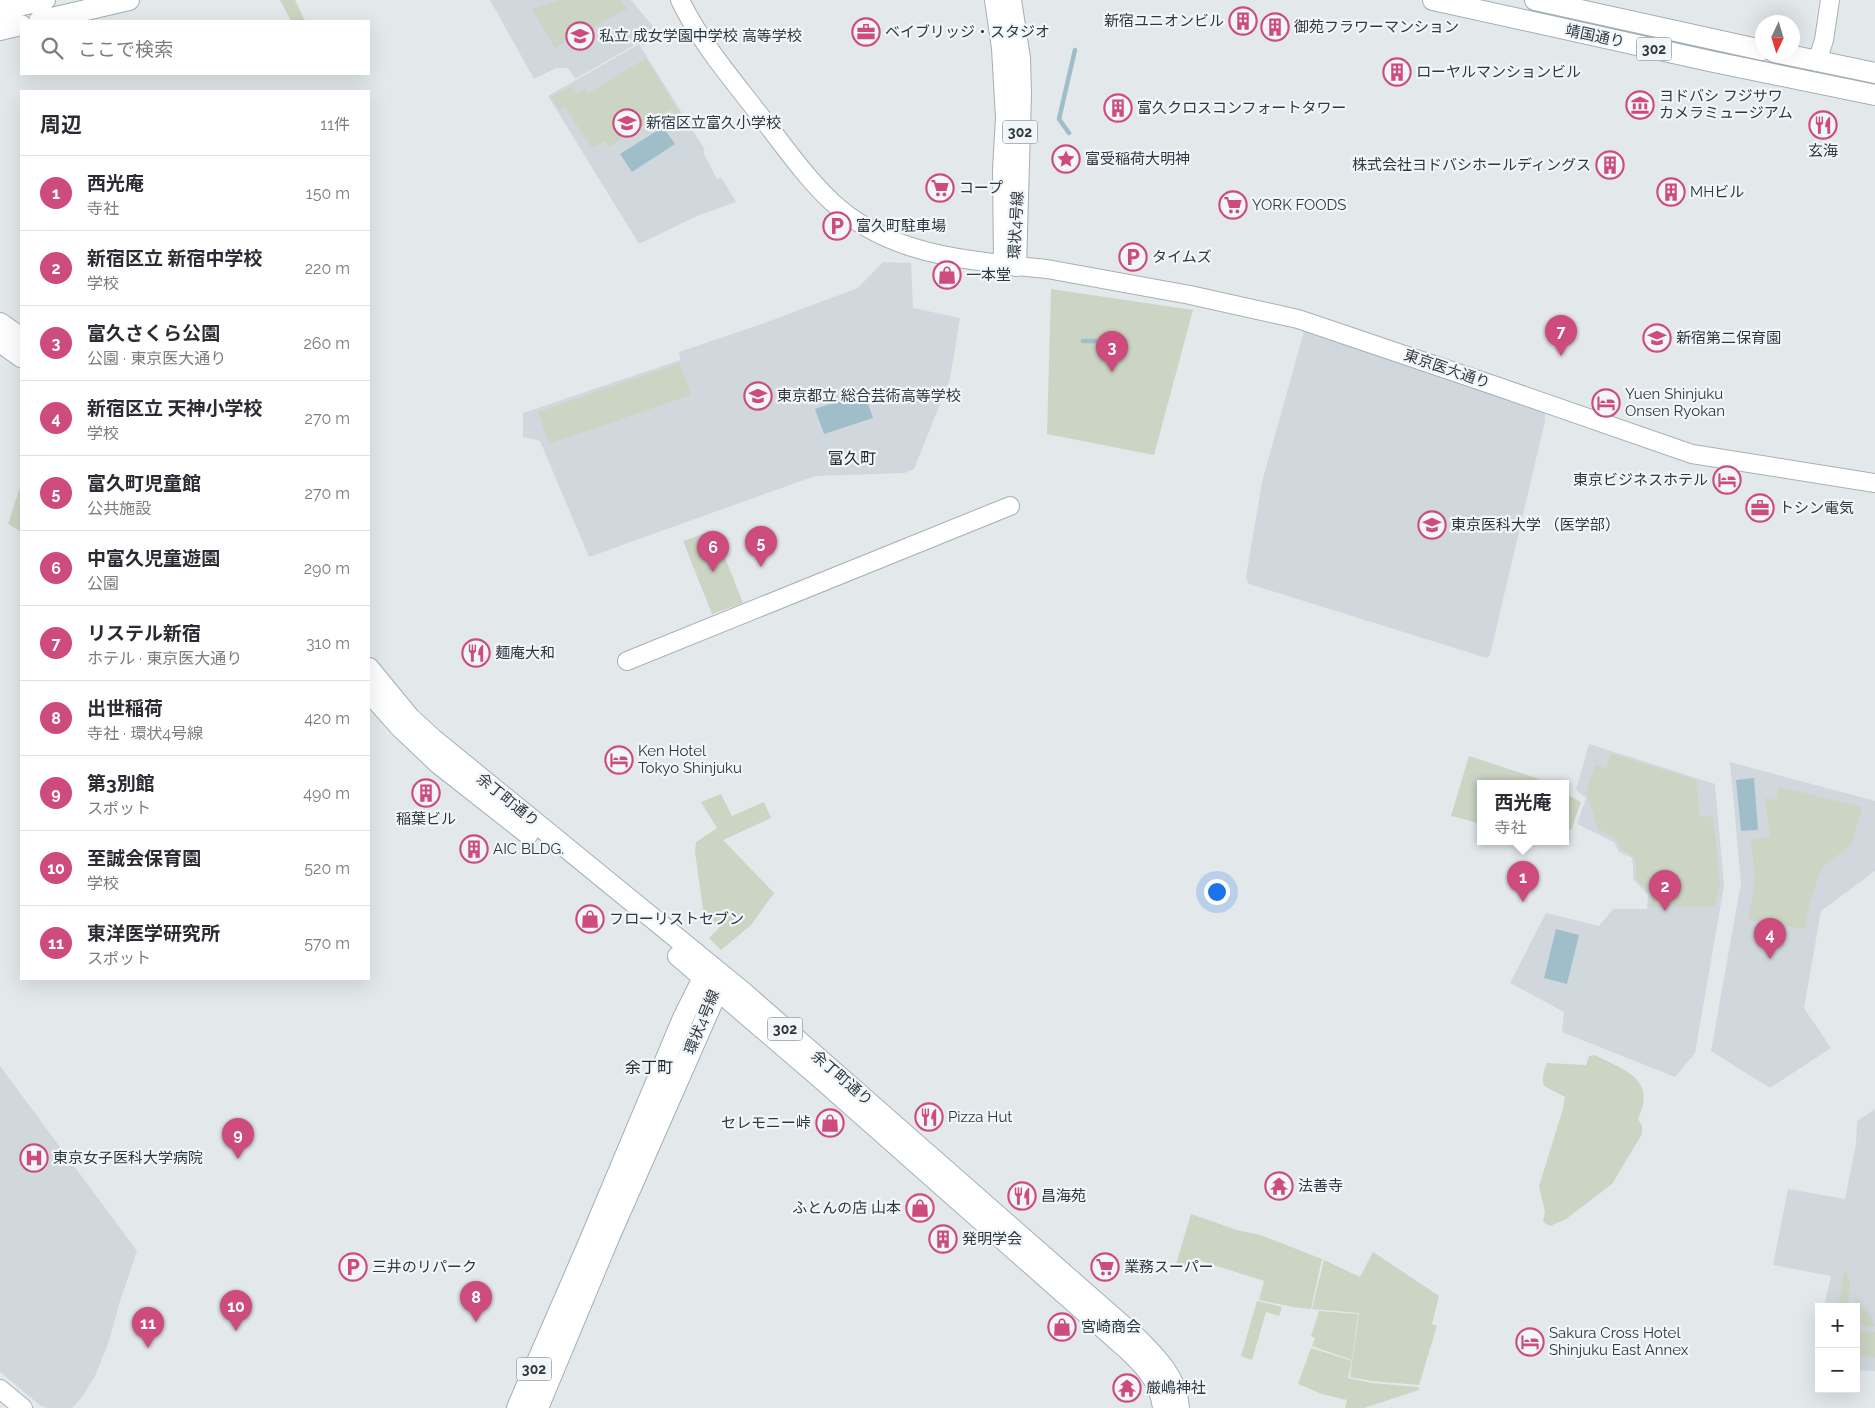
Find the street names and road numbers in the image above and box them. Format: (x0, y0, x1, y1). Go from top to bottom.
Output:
street label: 靖国通り (1564, 21, 1626, 51)
road number: 302 (1636, 38, 1672, 61)
road number: 302 (1002, 120, 1038, 144)
street label: 環状4号線 (1005, 190, 1027, 260)
street label: 東京医大通り (1402, 346, 1492, 392)
street label: 余丁町通り (473, 769, 543, 831)
street label: 環状4号線 (681, 987, 723, 1057)
road number: 302 (768, 1018, 802, 1040)
street label: 余丁町通り (808, 1047, 876, 1109)
road number: 302 (516, 1358, 552, 1380)

